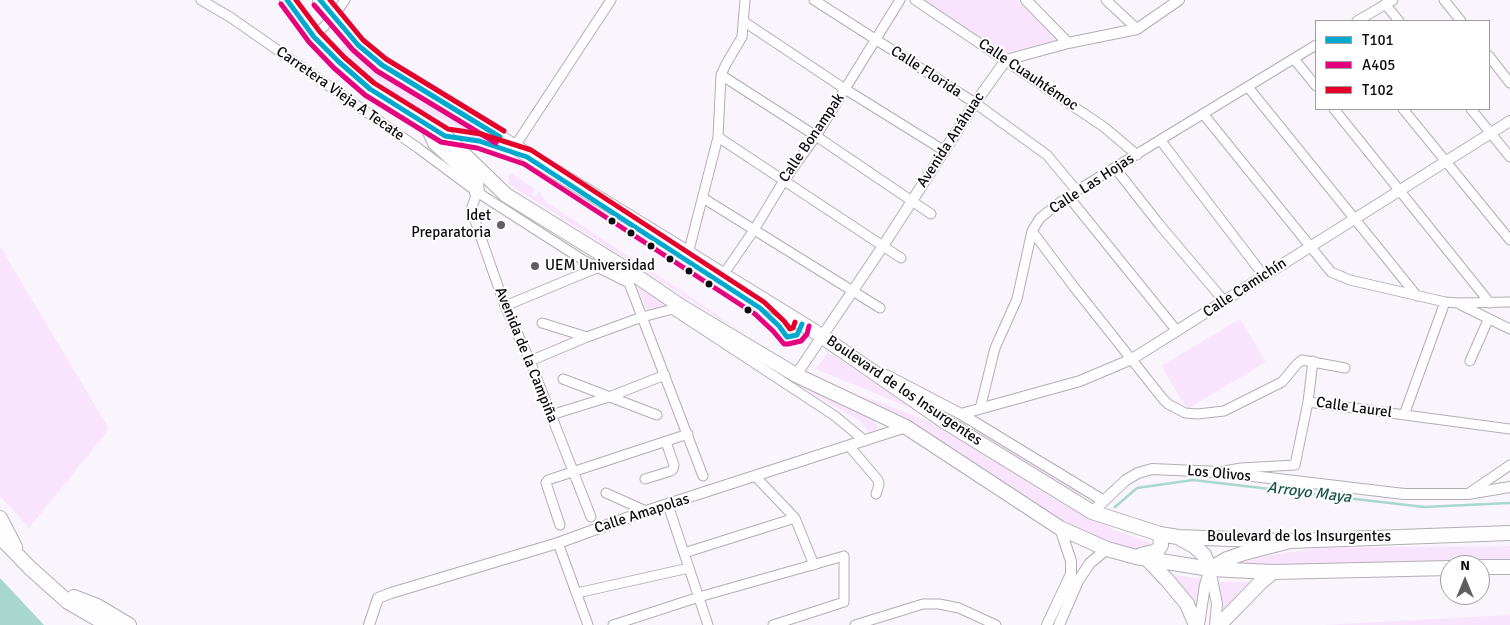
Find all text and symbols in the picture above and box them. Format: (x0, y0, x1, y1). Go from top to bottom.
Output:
legend (1315, 20, 1490, 110)
text: T101 (1362, 31, 1394, 49)
street label: Calle Cuauhtémoc (975, 35, 1081, 115)
street label: Calle Florida (887, 42, 965, 102)
street label: Carretera Vieja A Tecate (272, 43, 408, 145)
text: A405 (1362, 56, 1395, 74)
text: T102 (1362, 81, 1394, 99)
street label: Avenida Anáhuac (913, 89, 989, 191)
street label: Calle Bonampak (776, 90, 848, 186)
street label: Calle Las Hojas (1046, 150, 1138, 218)
place label: Idet Preparatoria (411, 207, 491, 242)
unlabelled marker (607, 216, 617, 226)
marker: Idet Preparatoria (495, 219, 507, 231)
unlabelled marker (626, 228, 636, 238)
unlabelled marker (646, 241, 656, 251)
unlabelled marker (665, 254, 675, 264)
street label: Calle Camichín (1200, 254, 1290, 322)
place label: UEM Universidad (545, 257, 655, 275)
marker: UEM Universidad (529, 260, 541, 272)
unlabelled marker (684, 266, 694, 276)
unlabelled marker (704, 279, 714, 289)
street label: Avenida de la Campiña (491, 285, 561, 425)
unlabelled marker (743, 305, 753, 315)
street label: Boulevard de los Insurgentes (823, 332, 985, 450)
street label: Calle Laurel (1315, 394, 1393, 422)
street label: Los Olivos (1186, 462, 1252, 486)
water label: Arroyo Maya (1266, 478, 1352, 508)
street label: Calle Amapolas (592, 490, 692, 538)
street label: Boulevard de los Insurgentes (1207, 528, 1391, 546)
north arrow (1440, 555, 1490, 605)
text: N (1460, 557, 1470, 574)

